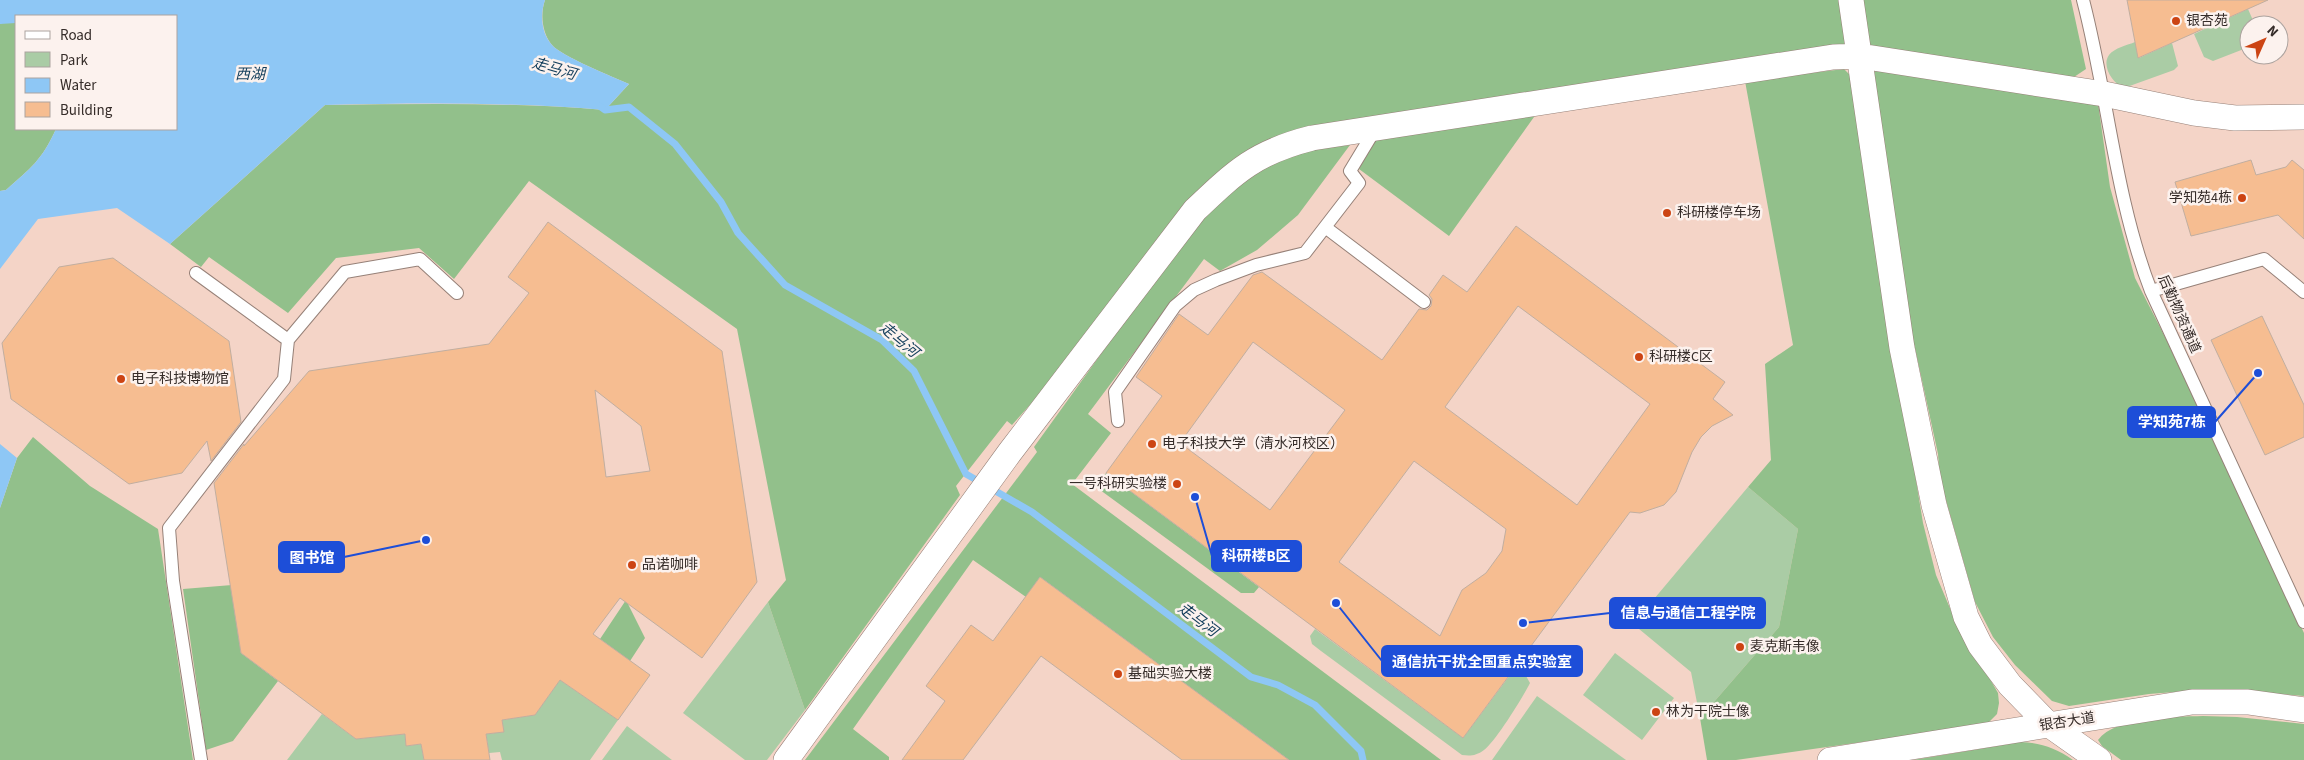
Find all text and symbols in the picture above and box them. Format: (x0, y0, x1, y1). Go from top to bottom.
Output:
place label: 银杏苑 (2186, 11, 2228, 31)
legend (15, 15, 178, 130)
marker: 银杏苑 (2170, 15, 2182, 27)
north arrow (2239, 15, 2289, 65)
text: N (2262, 21, 2283, 42)
text: Road (60, 25, 92, 46)
text: Park (60, 50, 89, 71)
water label: 走马河 (529, 53, 581, 86)
water label: 西湖 (235, 64, 267, 85)
text: Water (60, 75, 97, 96)
text: Building (60, 100, 113, 121)
place label: 学知苑4栋 (2169, 188, 2232, 208)
marker: 学知苑4栋 (2236, 192, 2248, 204)
place label: 科研楼停车场 (1677, 203, 1761, 223)
marker: 科研楼停车场 (1661, 207, 1673, 219)
street label: 后勤物资通道 (2153, 272, 2205, 356)
water label: 走马河 (875, 317, 925, 364)
place label: 科研楼C区 (1649, 347, 1713, 367)
marker: 科研楼C区 (1633, 351, 1645, 363)
place label: 电子科技博物馆 (131, 369, 229, 389)
marker: 电子科技博物馆 (115, 373, 127, 385)
callout: 学知苑7栋 (2128, 407, 2215, 437)
text: 学知苑7栋 (2138, 412, 2206, 433)
place label: 电子科技大学（清水河校区） (1162, 434, 1344, 454)
marker: 电子科技大学（清水河校区） (1146, 438, 1158, 450)
place label: 一号科研实验楼 (1069, 474, 1167, 494)
marker: 一号科研实验楼 (1171, 478, 1183, 490)
callout: 科研楼B区 (1212, 541, 1301, 571)
callout: 图书馆 (279, 542, 344, 572)
text: 科研楼B区 (1221, 546, 1291, 567)
text: 图书馆 (289, 548, 335, 569)
place label: 品诺咖啡 (642, 555, 698, 575)
marker: 品诺咖啡 (626, 559, 638, 571)
water label: 走马河 (1174, 598, 1225, 644)
callout: 信息与通信工程学院 (1610, 598, 1765, 628)
text: 信息与通信工程学院 (1620, 603, 1756, 624)
place label: 麦克斯韦像 (1750, 637, 1820, 657)
marker: 麦克斯韦像 (1734, 641, 1746, 653)
callout: 通信抗干扰全国重点实验室 (1382, 646, 1582, 676)
text: 通信抗干扰全国重点实验室 (1392, 652, 1572, 673)
place label: 基础实验大楼 (1128, 664, 1212, 684)
marker: 基础实验大楼 (1112, 668, 1124, 680)
place label: 林为干院士像 (1666, 702, 1750, 722)
marker: 林为干院士像 (1650, 706, 1662, 718)
street label: 银杏大道 (2038, 708, 2096, 736)

